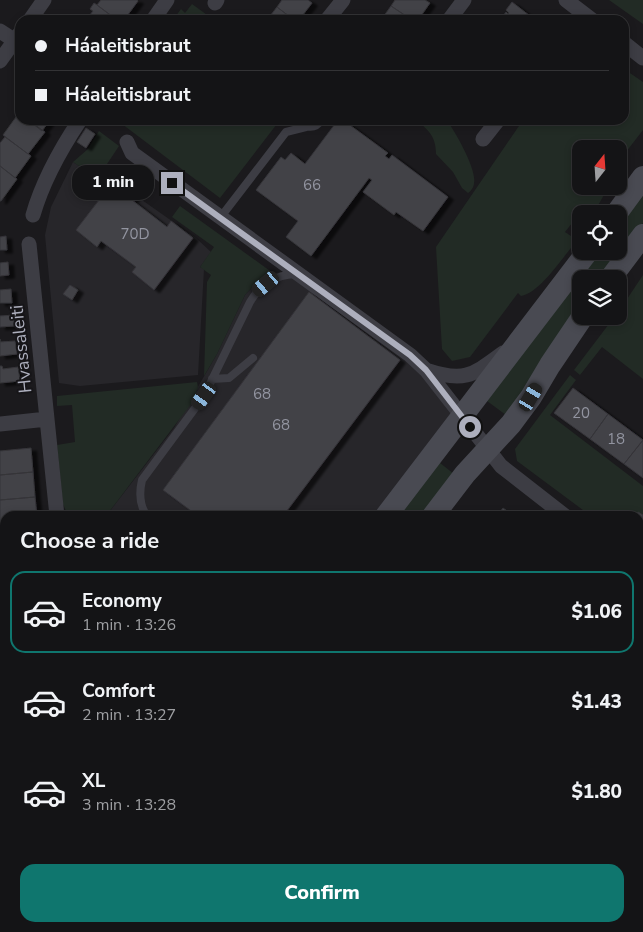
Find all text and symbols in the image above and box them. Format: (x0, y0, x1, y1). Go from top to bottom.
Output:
text: Háaleitisbraut (65, 33, 190, 59)
text: Háaleitisbraut (65, 82, 190, 108)
north arrow (572, 140, 628, 195)
map controls (572, 140, 627, 325)
callout: 1 min (72, 166, 154, 200)
text: 1 min (92, 171, 134, 193)
route end (161, 172, 183, 194)
house number: 66 (303, 175, 321, 195)
button: locate (572, 205, 627, 260)
house number: 70D (120, 224, 150, 244)
car (249, 269, 282, 299)
button: layers (572, 270, 627, 325)
street label: Hvassaleiti (4, 304, 38, 394)
car (189, 379, 218, 413)
car (516, 380, 545, 414)
house number: 68 (253, 384, 271, 404)
house number: 20 (572, 403, 590, 423)
house number: 68 (272, 415, 290, 435)
route start (459, 416, 481, 438)
house number: 18 (607, 429, 625, 449)
text: Choose a ride (20, 526, 159, 556)
text: Economy (82, 588, 162, 614)
icon: car (22, 590, 67, 635)
text: $1.06 (571, 599, 622, 625)
text: 1 min · 13:26 (82, 614, 176, 636)
text: Comfort (82, 678, 155, 704)
icon: car (22, 680, 67, 725)
text: $1.43 (571, 689, 622, 715)
text: 2 min · 13:27 (82, 704, 176, 726)
text: XL (82, 768, 105, 794)
icon: car (22, 770, 67, 815)
text: $1.80 (571, 779, 622, 805)
text: 3 min · 13:28 (82, 794, 176, 816)
button: Confirm (20, 864, 624, 922)

